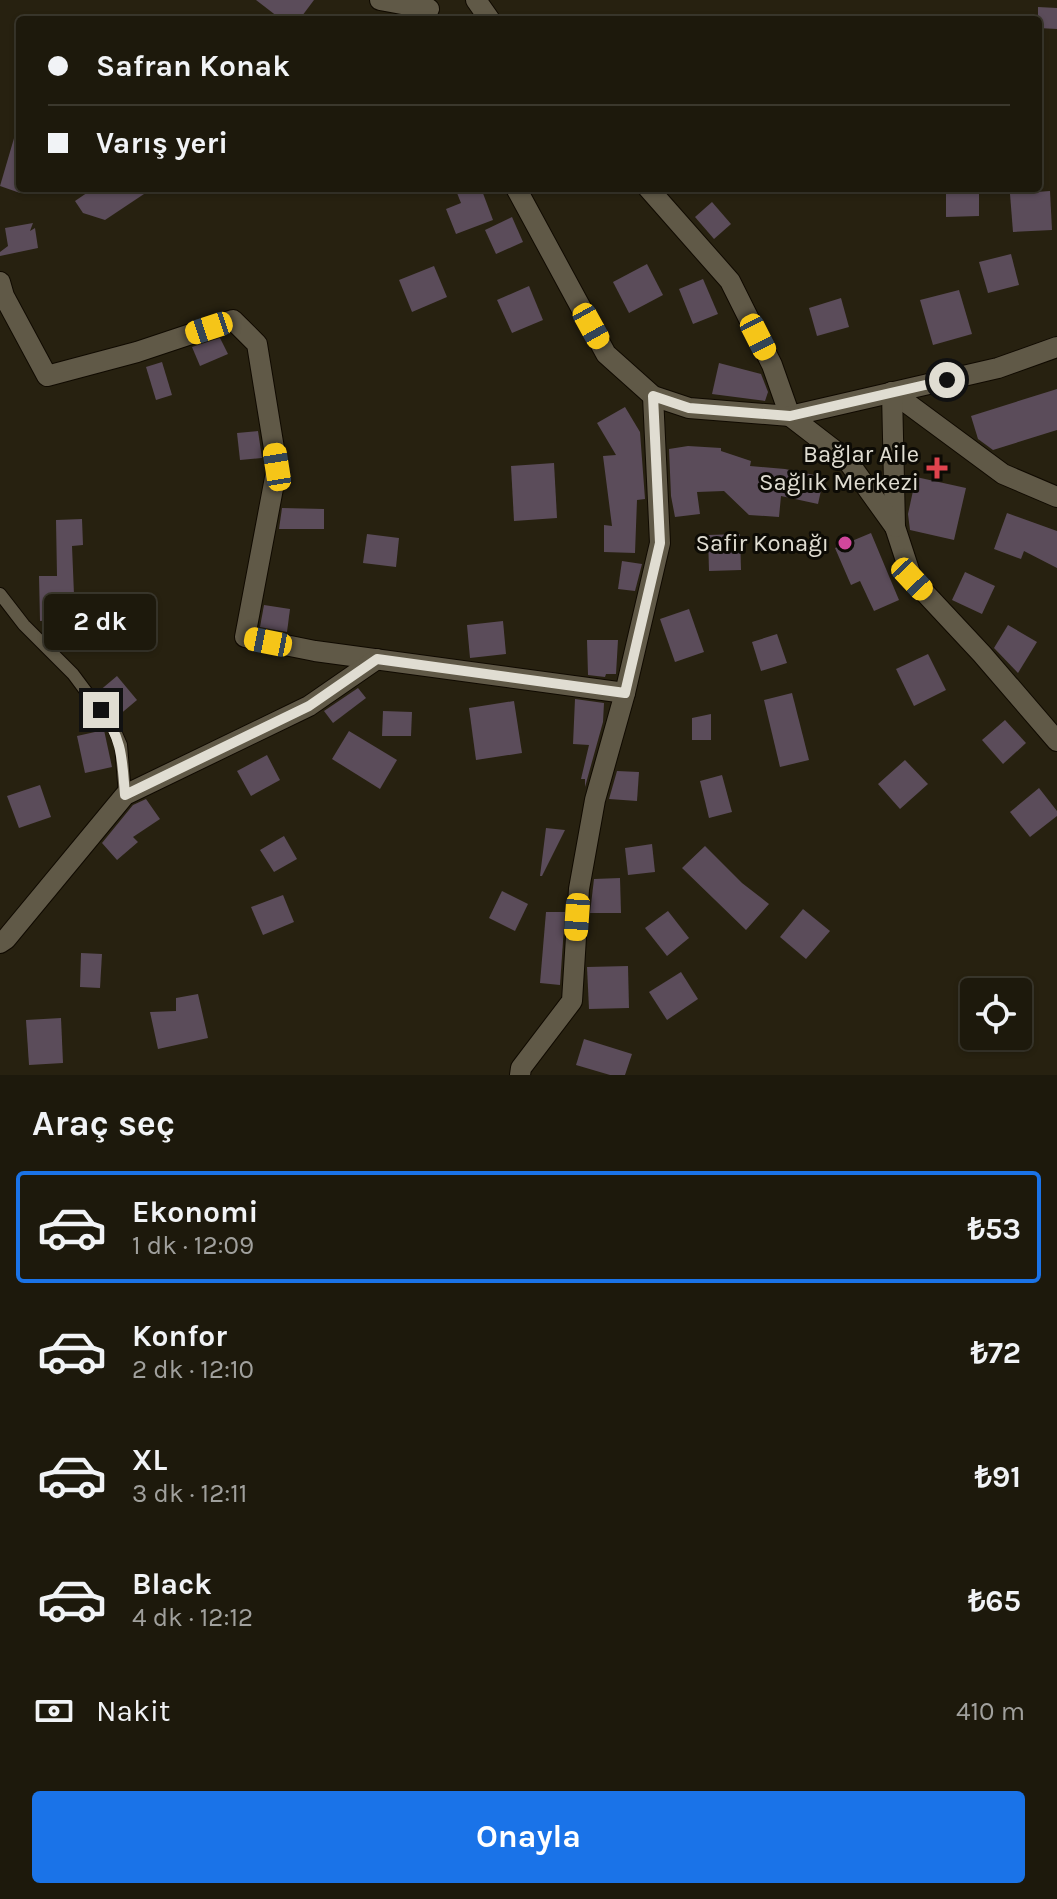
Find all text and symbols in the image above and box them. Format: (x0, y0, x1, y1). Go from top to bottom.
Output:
text: Safran Konak (96, 48, 290, 84)
text: Varış yeri (96, 125, 228, 161)
car (569, 299, 613, 353)
car (182, 309, 236, 347)
car (736, 310, 780, 364)
route start (929, 362, 965, 398)
place label: Bağlar Aile Sağlık Merkezi (759, 440, 919, 496)
car (261, 441, 293, 493)
marker: Bağlar Aile Sağlık Merkezi (926, 457, 948, 479)
place label: Safir Konağı (695, 529, 829, 557)
marker: Safir Konağı (836, 534, 854, 552)
car (887, 553, 937, 605)
callout: 2 dk (45, 594, 157, 650)
text: 2 dk (73, 606, 127, 637)
car (242, 626, 294, 658)
route end (83, 692, 119, 728)
car (563, 892, 591, 942)
map controls (960, 978, 1032, 1050)
button: locate (960, 978, 1032, 1050)
text: Araç seç (32, 1102, 175, 1144)
icon: car (36, 1191, 108, 1263)
text: Ekonomi (132, 1194, 258, 1230)
text: ₺53 (968, 1211, 1021, 1247)
text: 1 dk · 12:09 (132, 1230, 254, 1261)
icon: car (36, 1315, 108, 1387)
text: Konfor (132, 1318, 227, 1354)
text: ₺72 (971, 1335, 1021, 1371)
text: 2 dk · 12:10 (132, 1354, 254, 1385)
icon: car (36, 1439, 108, 1511)
text: XL (132, 1442, 167, 1478)
text: ₺91 (975, 1459, 1021, 1495)
text: 3 dk · 12:11 (132, 1478, 247, 1509)
icon: car (36, 1563, 108, 1635)
text: Black (132, 1566, 212, 1602)
text: ₺65 (968, 1583, 1021, 1619)
text: 4 dk · 12:12 (132, 1602, 253, 1633)
icon: cash (32, 1689, 76, 1733)
text: Nakit (96, 1693, 170, 1729)
text: 410 m (956, 1696, 1025, 1727)
button: Onayla (32, 1791, 1025, 1883)

